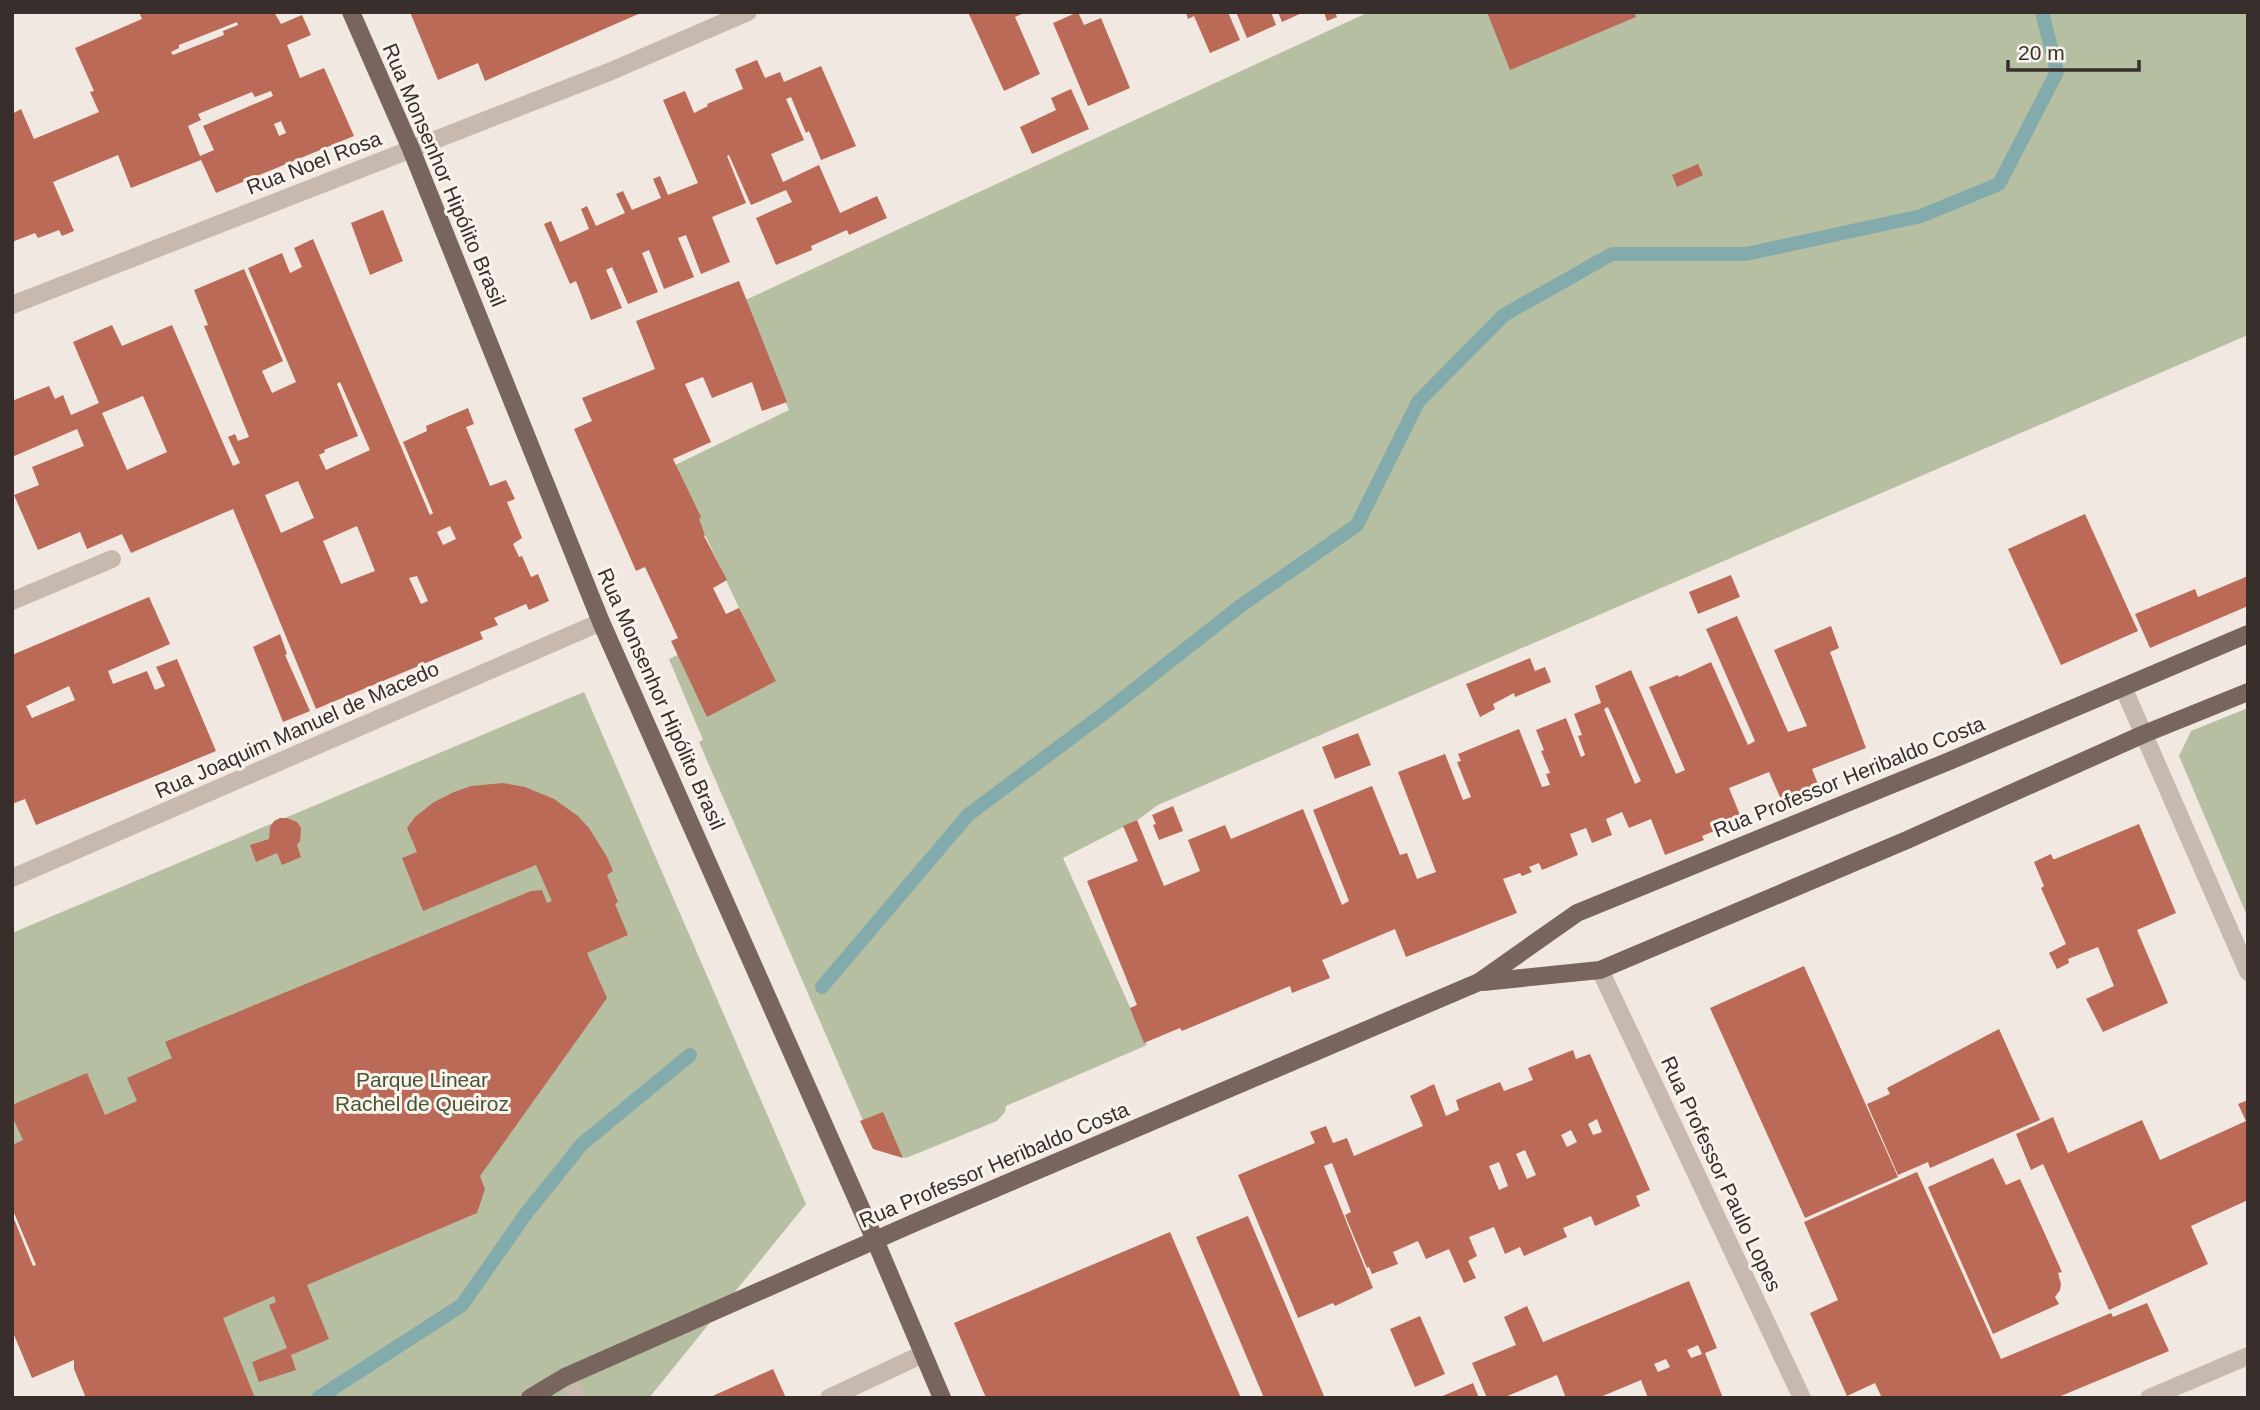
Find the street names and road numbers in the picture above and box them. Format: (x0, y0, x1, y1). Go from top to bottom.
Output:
street label: Rua Monsenhor Hipólito Brasil (378, 40, 510, 310)
street label: Rua Noel Rosa (243, 126, 385, 199)
street label: Rua Monsenhor Hipólito Brasil (593, 565, 730, 833)
street label: Rua Joaquim Manuel de Macedo (151, 656, 442, 803)
street label: Rua Professor Heribaldo Costa (1710, 711, 1988, 842)
street label: Rua Professor Paulo Lopes (1657, 1053, 1786, 1295)
street label: Rua Professor Heribaldo Costa (856, 1097, 1132, 1232)

